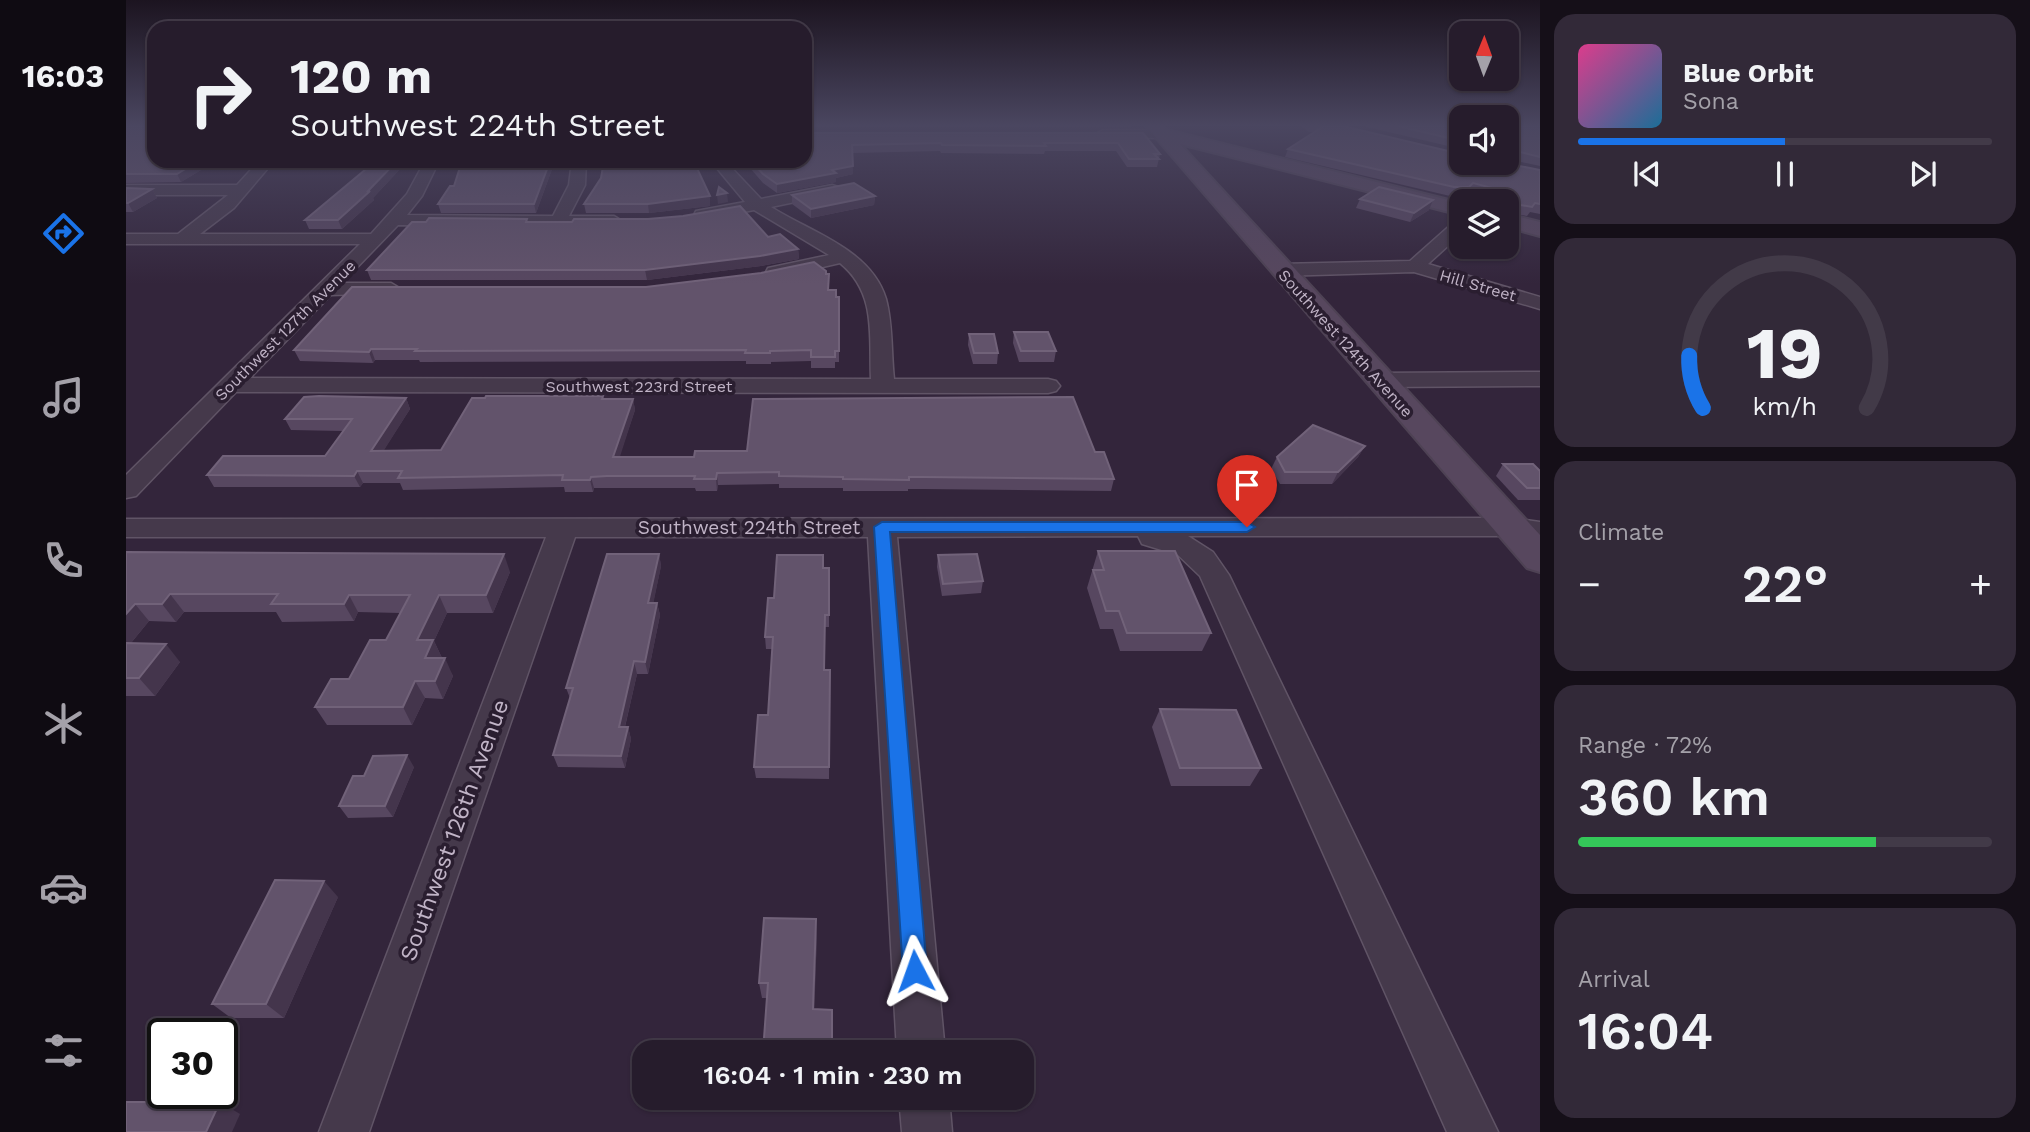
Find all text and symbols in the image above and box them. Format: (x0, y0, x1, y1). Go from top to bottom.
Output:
north arrow (1449, 21, 1519, 91)
map controls (1449, 21, 1519, 259)
text: 120 m (290, 47, 432, 105)
icon: right (175, 49, 266, 140)
text: 16:03 (22, 57, 104, 95)
text: Blue Orbit (1683, 58, 1813, 88)
text: Sona (1683, 88, 1739, 115)
button: sound (1449, 105, 1519, 175)
text: Southwest 224th Street (290, 106, 665, 144)
icon: previous (1628, 155, 1666, 193)
icon: pause (1766, 155, 1804, 193)
icon: next (1904, 155, 1942, 193)
button: layers (1449, 189, 1519, 259)
icon: directions (39, 209, 88, 258)
street label: Southwest 127th Avenue (211, 256, 360, 405)
street label: Hill Street (1437, 265, 1519, 306)
street label: Southwest 124th Avenue (1274, 266, 1417, 421)
text: 19 (1747, 311, 1823, 397)
icon: music (39, 373, 88, 422)
street label: Southwest 223rd Street (545, 377, 733, 396)
text: km/h (1753, 392, 1817, 421)
pin (1217, 455, 1277, 527)
icon: arrive (1228, 466, 1266, 504)
street label: Southwest 224th Street (638, 516, 860, 539)
text: Climate (1578, 519, 1664, 546)
icon: phone (39, 536, 88, 585)
text: 22° (1742, 554, 1828, 615)
text: − (1578, 562, 1601, 606)
text: + (1969, 562, 1992, 606)
street label: Southwest 126th Avenue (395, 696, 514, 965)
icon: climate (39, 699, 88, 748)
text: Range · 72% (1578, 732, 1712, 759)
text: 360 km (1578, 767, 1770, 828)
icon: car (39, 863, 88, 912)
position arrow (878, 934, 952, 1008)
text: Arrival (1578, 966, 1650, 993)
text: 16:04 (1578, 1001, 1713, 1062)
speed limit sign: 30 (147, 1018, 238, 1109)
icon: filters (39, 1026, 88, 1075)
text: 16:04 · 1 min · 230 m (704, 1060, 962, 1090)

